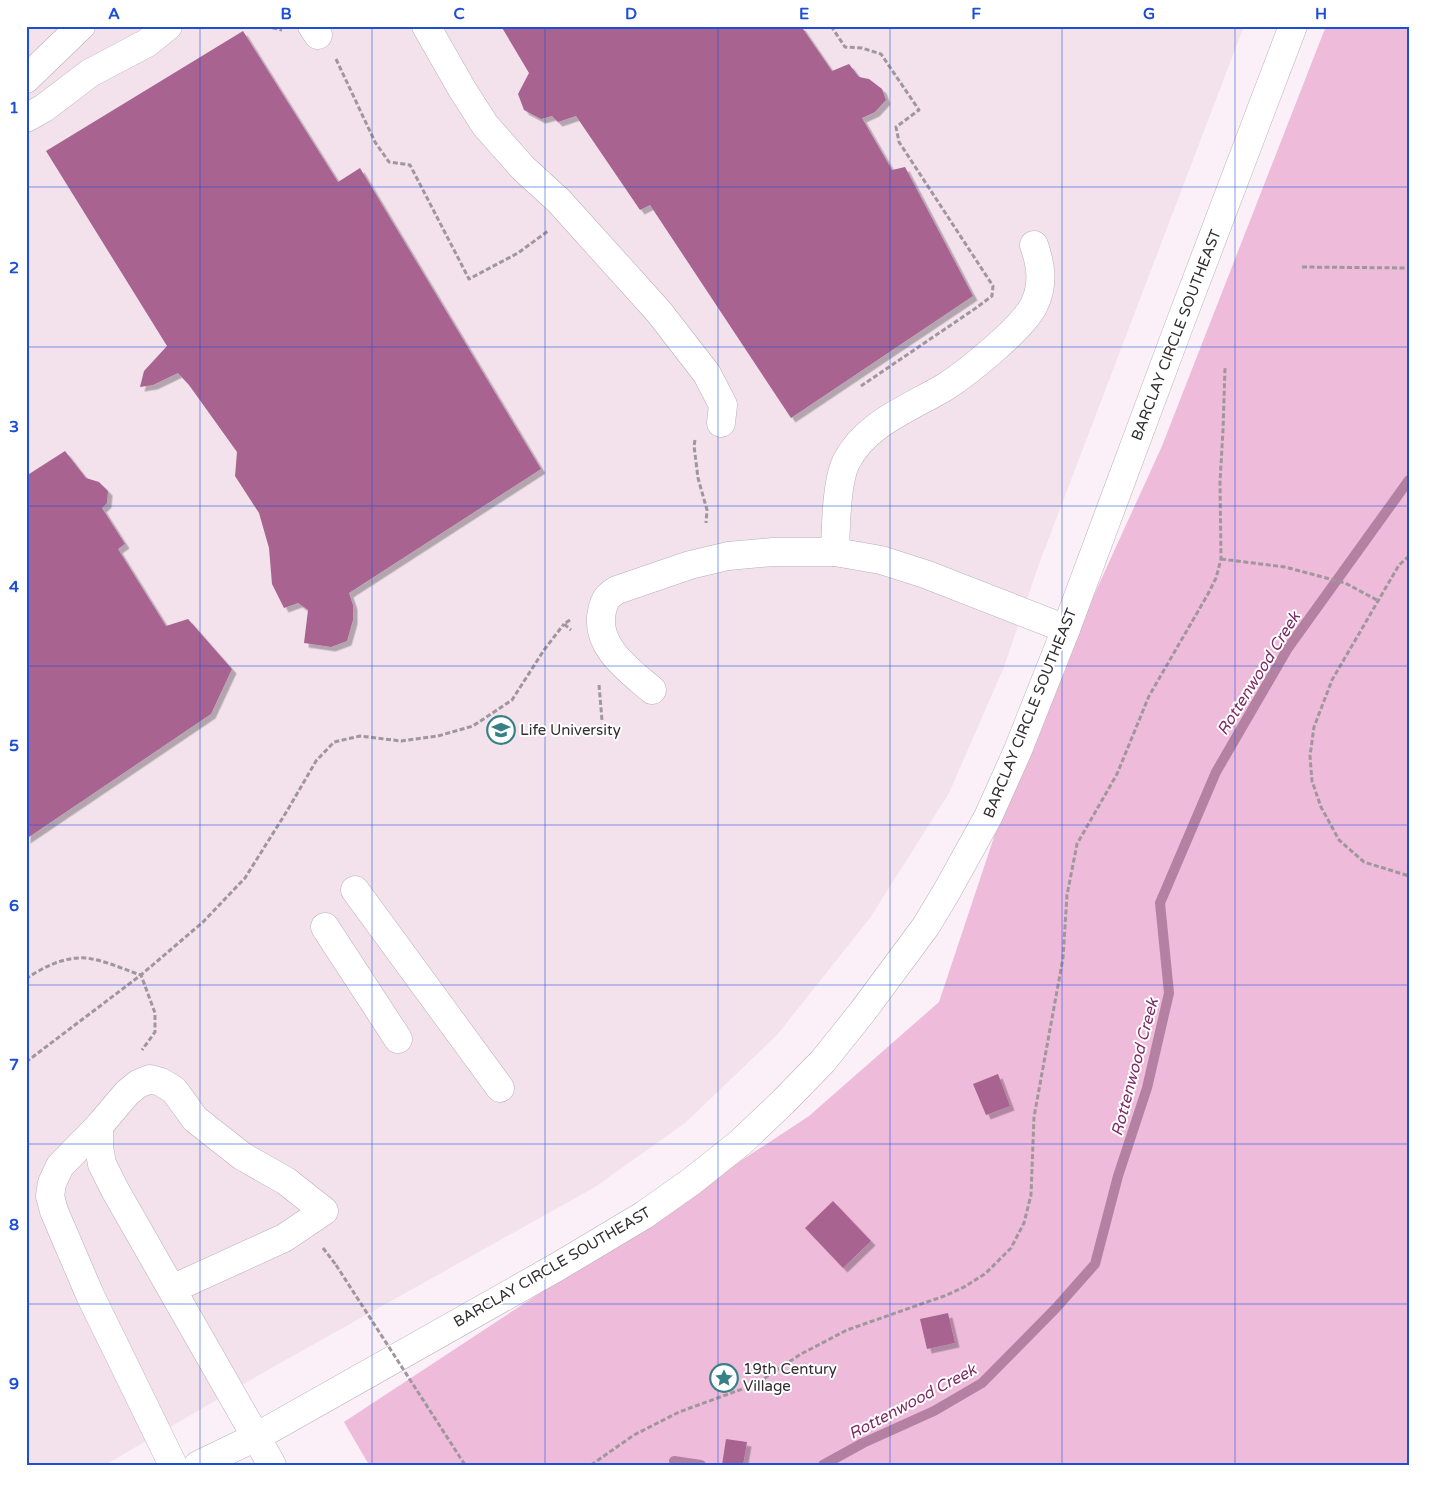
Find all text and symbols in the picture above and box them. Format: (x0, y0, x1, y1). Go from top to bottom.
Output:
text: A (108, 4, 120, 24)
text: B (280, 4, 292, 24)
text: C (453, 4, 465, 24)
text: D (625, 4, 637, 24)
text: E (799, 4, 809, 24)
text: F (971, 4, 981, 24)
text: G (1143, 4, 1155, 24)
text: H (1315, 4, 1327, 24)
text: 1 (9, 98, 19, 118)
street label: BARCLAY CIRCLE SOUTHEAST (1127, 227, 1225, 443)
text: 2 (9, 258, 19, 278)
text: 3 (9, 417, 19, 437)
text: 4 (9, 577, 19, 597)
street label: BARCLAY CIRCLE SOUTHEAST (980, 606, 1080, 820)
water label: Rottenwood Creek (1213, 607, 1306, 739)
school or university icon: Life University (486, 715, 516, 745)
place label: Life University (520, 721, 621, 739)
text: 5 (9, 736, 19, 756)
text: 6 (9, 896, 19, 916)
water label: Rottenwood Creek (1107, 995, 1163, 1138)
text: 7 (9, 1055, 19, 1075)
street label: BARCLAY CIRCLE SOUTHEAST (450, 1203, 654, 1331)
text: 8 (9, 1215, 19, 1235)
water label: Rottenwood Creek (845, 1359, 981, 1444)
place label: 19th Century Village (743, 1360, 837, 1395)
place icon: 19th Century Village (709, 1363, 739, 1393)
text: 9 (9, 1374, 19, 1394)

